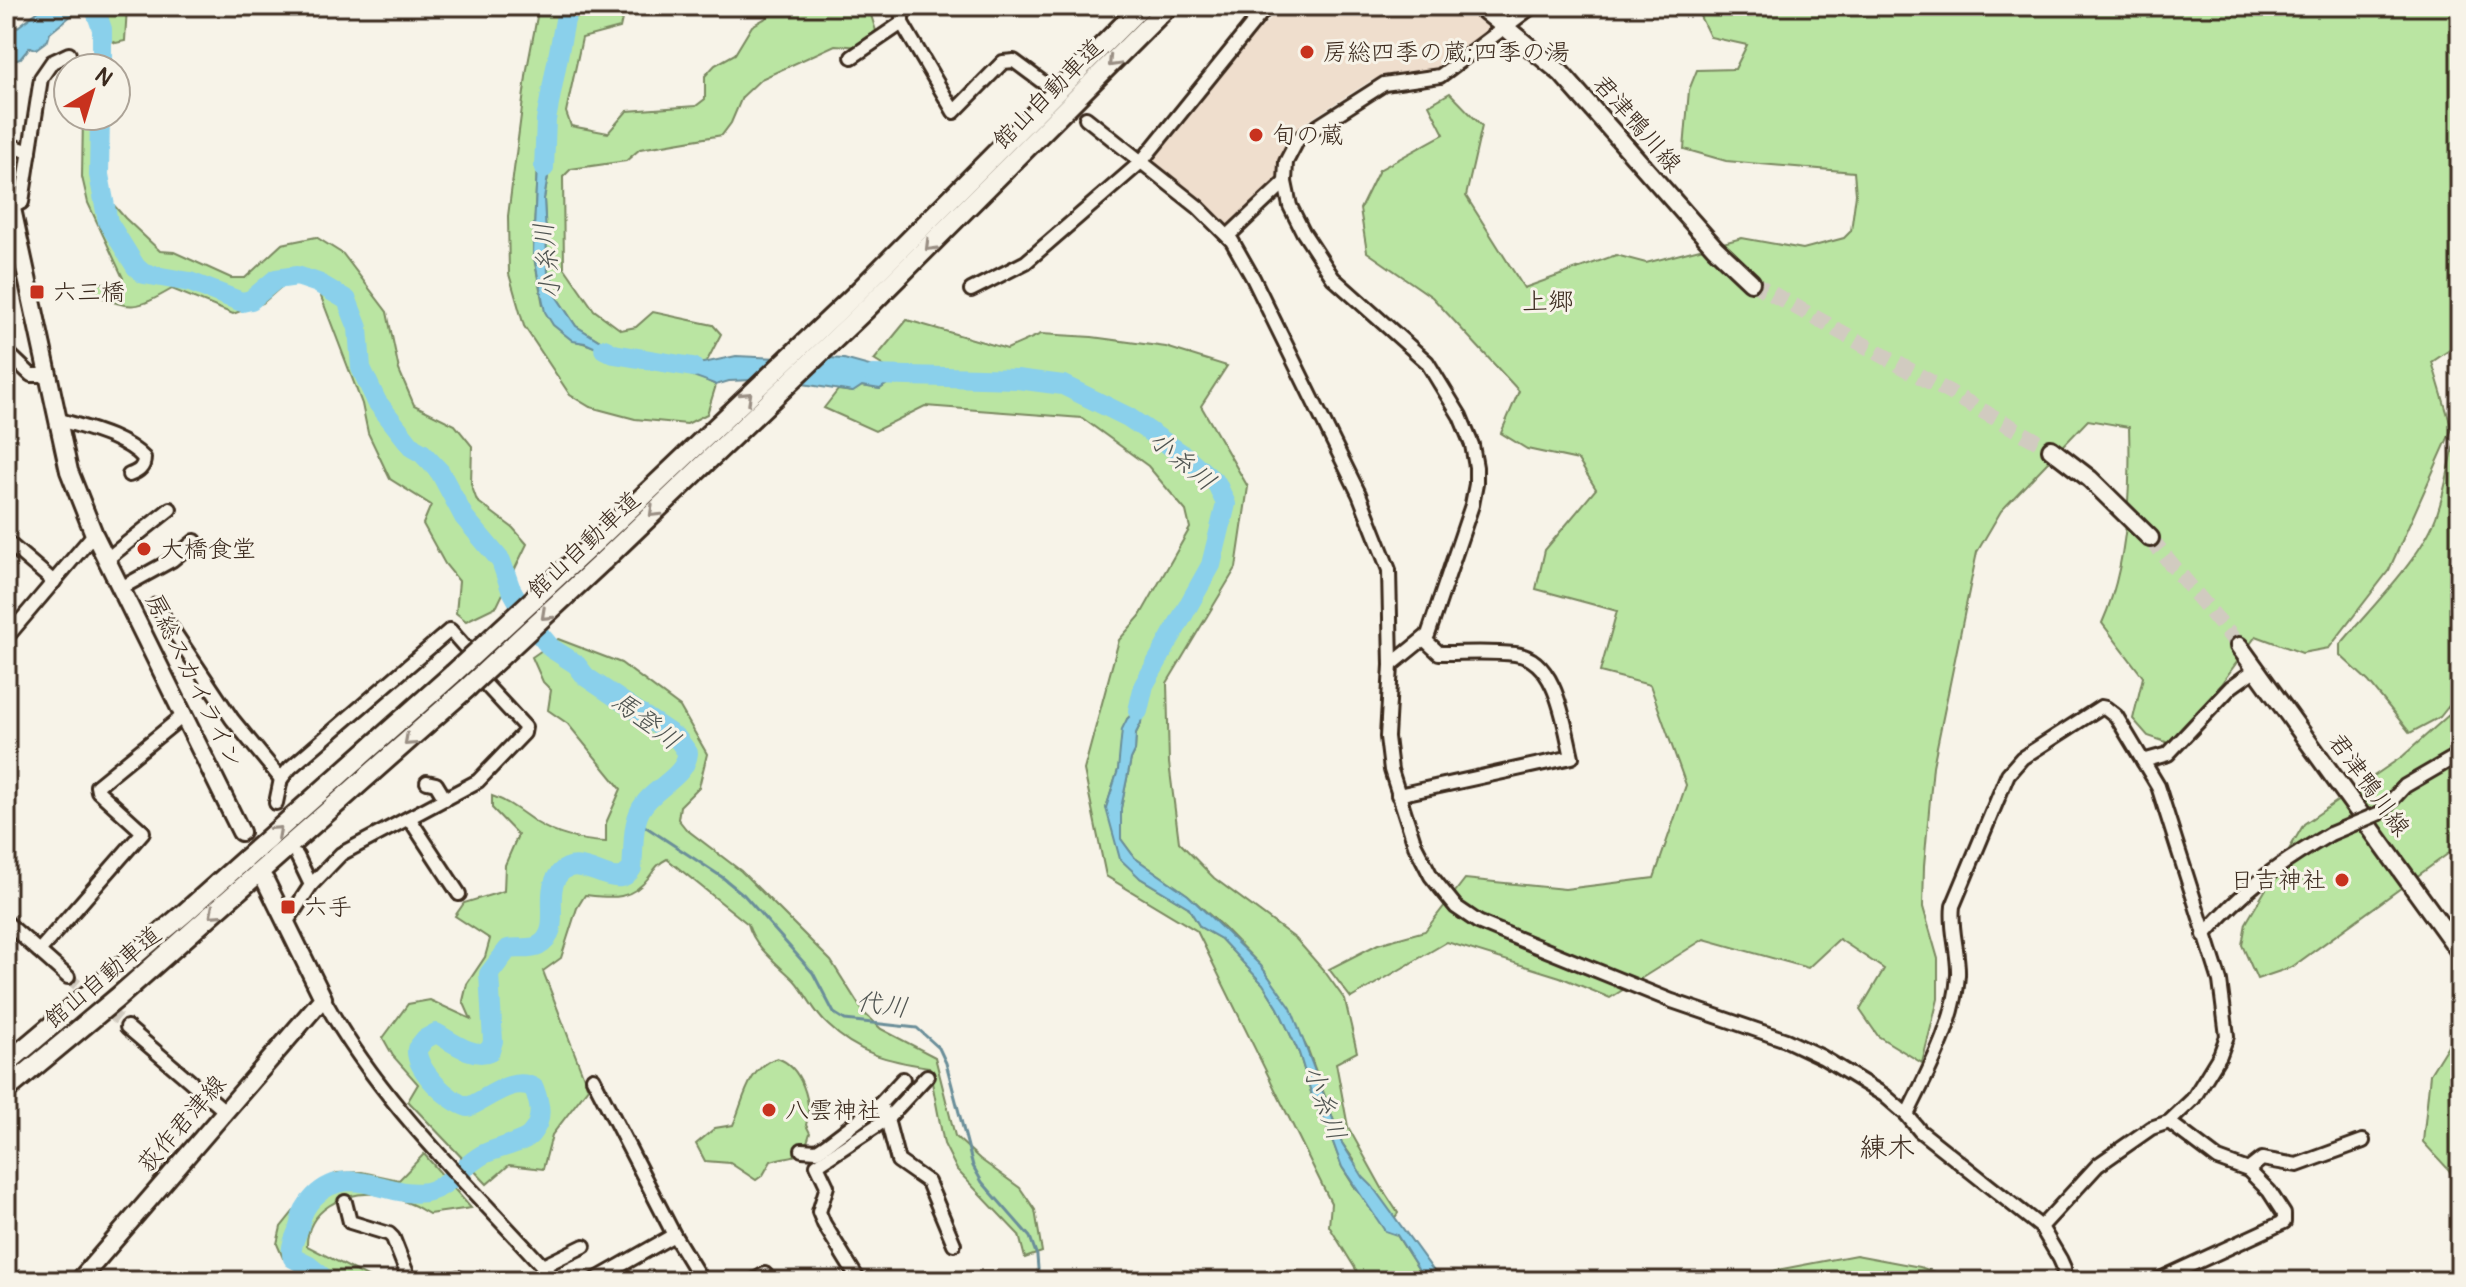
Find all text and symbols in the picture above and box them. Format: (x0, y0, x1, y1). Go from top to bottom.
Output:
street label: 館山自動車道 (987, 33, 1109, 155)
place label: 房総四季の蔵;四季の湯 (1323, 38, 1570, 67)
marker: 房総四季の蔵;四季の湯 (1298, 43, 1316, 61)
north arrow (52, 52, 132, 132)
one-way arrow (1108, 53, 1123, 67)
text: N (89, 61, 118, 93)
street label: 君津鴨川線 (1587, 69, 1687, 179)
place label: 旬の蔵 (1272, 121, 1344, 150)
marker: 旬の蔵 (1247, 126, 1265, 144)
water label: 小糸川 (528, 221, 568, 301)
one-way arrow (925, 237, 939, 251)
place label: 六三橋 (53, 278, 125, 307)
marker: 六三橋 (28, 283, 46, 301)
district label: 上郷 (1522, 286, 1574, 318)
one-way arrow (738, 391, 752, 406)
water label: 小糸川 (1142, 424, 1222, 498)
street label: 館山自動車道 (521, 485, 647, 605)
one-way arrow (649, 503, 664, 517)
place label: 大橋食堂 (160, 535, 256, 564)
marker: 大橋食堂 (135, 540, 153, 558)
street label: 房総スカイライン (139, 589, 249, 773)
one-way arrow (541, 605, 555, 620)
water label: 馬登川 (605, 685, 687, 757)
street label: 君津鴨川線 (2322, 728, 2416, 842)
one-way arrow (404, 731, 419, 745)
one-way arrow (268, 826, 283, 840)
place label: 日吉神社 (2230, 866, 2326, 895)
marker: 日吉神社 (2333, 871, 2351, 889)
place label: 六手 (304, 893, 352, 922)
marker: 六手 (279, 898, 297, 916)
one-way arrow (209, 903, 224, 918)
street label: 館山自動車道 (39, 920, 167, 1034)
water label: 代川 (854, 986, 910, 1024)
water label: 小糸川 (1296, 1061, 1352, 1145)
street label: 荻作君津線 (132, 1069, 232, 1179)
place label: 八雲神社 (785, 1096, 881, 1125)
marker: 八雲神社 (760, 1101, 778, 1119)
district label: 練木 (1859, 1131, 1915, 1166)

